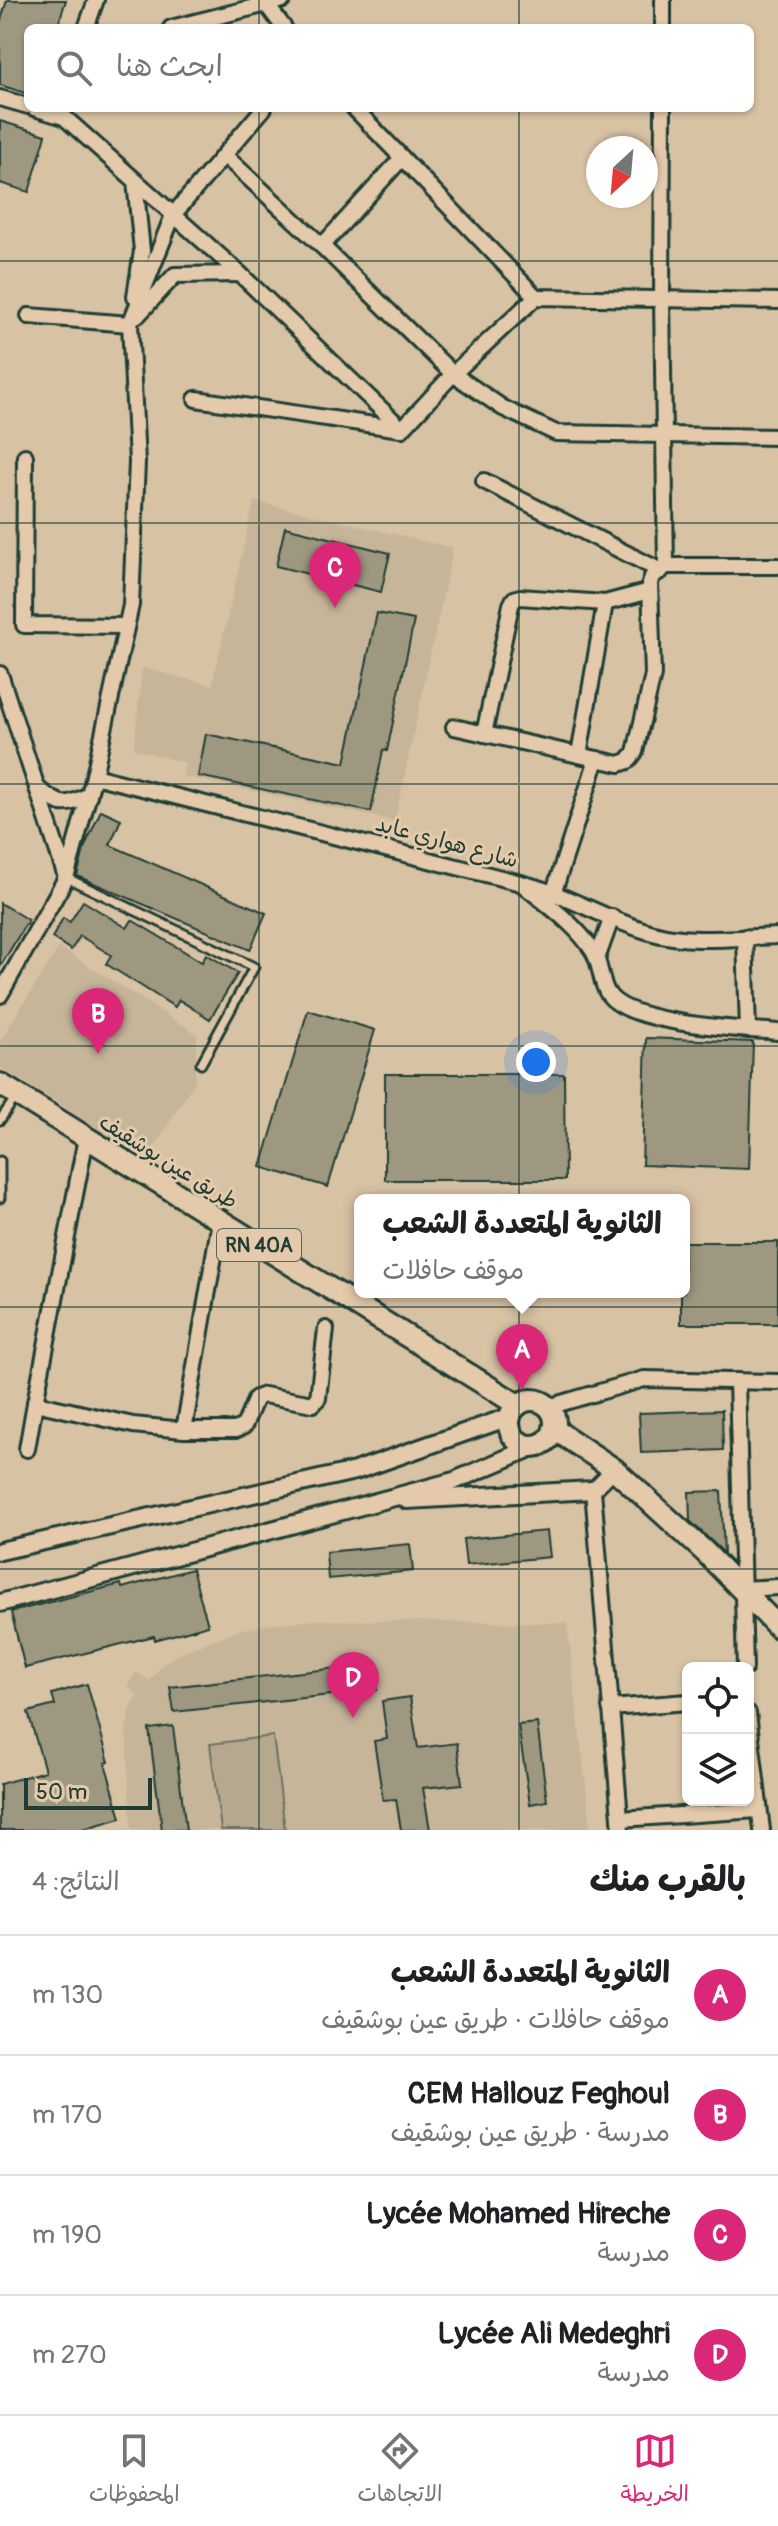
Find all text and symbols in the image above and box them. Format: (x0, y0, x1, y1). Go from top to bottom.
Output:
search box (24, 24, 754, 112)
icon: search (52, 46, 96, 90)
text: ابحث هنا (116, 48, 223, 85)
north arrow (586, 136, 658, 208)
pin: C (309, 542, 361, 608)
street label: شارع هواري عابد (372, 809, 521, 876)
pin: B (72, 988, 124, 1054)
your location (516, 1042, 556, 1082)
street label: طريق عين بوشقيف (94, 1108, 243, 1216)
popup (354, 1194, 690, 1298)
text: الثانوية المتعددة الشعب (382, 1205, 662, 1242)
road number: RN 40A (217, 1229, 301, 1261)
text: موقف حافلات (382, 1255, 524, 1287)
pin: A (496, 1324, 548, 1390)
pin: D (327, 1652, 379, 1718)
map controls (682, 1662, 754, 1806)
button: locate (682, 1662, 754, 1734)
button: layers (682, 1734, 754, 1806)
scale bar (24, 1774, 152, 1810)
text: 50 m (36, 1778, 87, 1806)
text: بالقرب منك (590, 1859, 746, 1902)
text: النتائج: 4 (32, 1866, 120, 1898)
text: الثانوية المتعددة الشعب (391, 1954, 670, 1991)
text: 130 m (32, 1979, 103, 2011)
text: A (712, 1979, 728, 2011)
text: موقف حافلات · طريق عين بوشقيف (321, 2004, 670, 2036)
text: CEM Hallouz Feghoul (407, 2075, 670, 2112)
text: 170 m (32, 2099, 102, 2131)
text: B (713, 2099, 727, 2131)
text: مدرسة · طريق عين بوشقيف (391, 2117, 670, 2149)
text: Lycée Mohamed Hireche (366, 2195, 670, 2232)
text: 190 m (32, 2219, 102, 2251)
text: C (712, 2219, 728, 2251)
text: مدرسة (598, 2237, 670, 2269)
text: Lycée Ali Medeghri (438, 2315, 670, 2352)
text: 270 m (32, 2339, 107, 2371)
text: D (712, 2339, 728, 2371)
text: مدرسة (598, 2357, 670, 2389)
tab: المحفوظات (89, 2429, 180, 2513)
tab: الاتجاهات (357, 2429, 442, 2513)
tab: الخريطة (620, 2429, 689, 2513)

